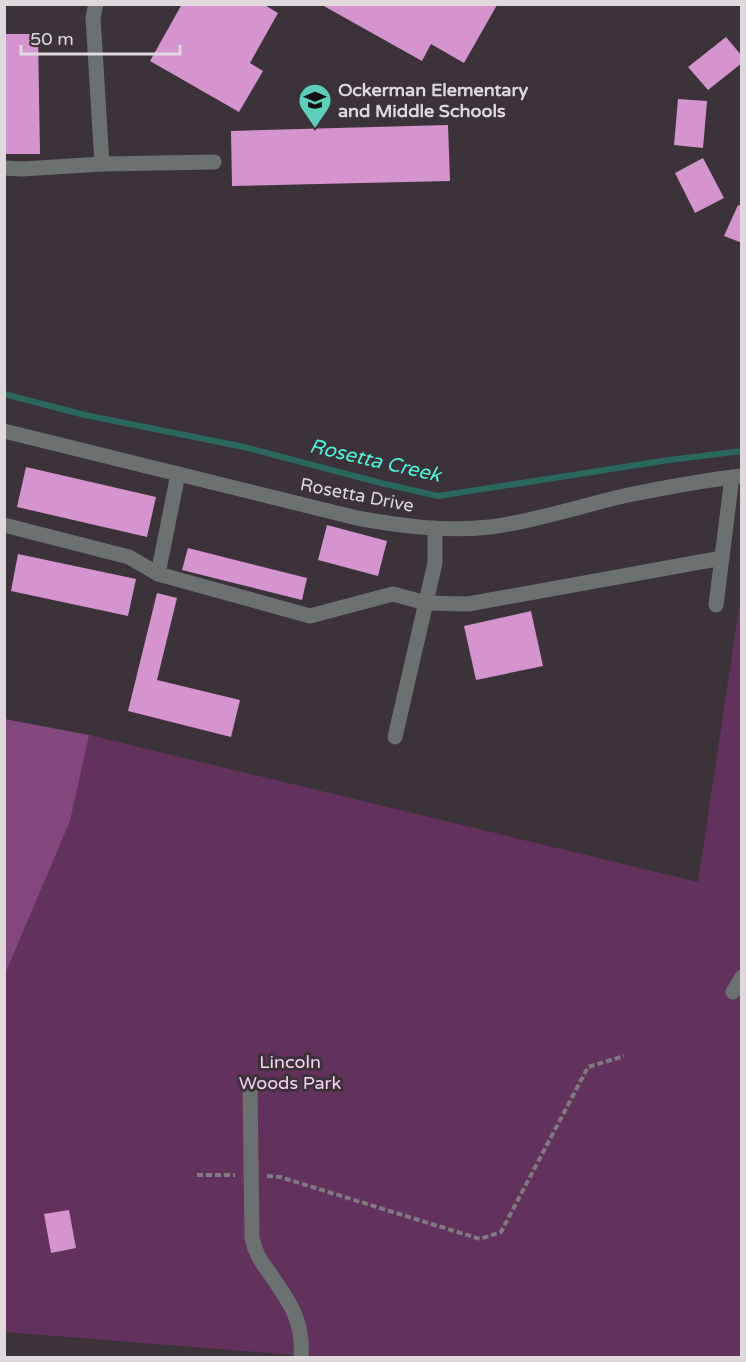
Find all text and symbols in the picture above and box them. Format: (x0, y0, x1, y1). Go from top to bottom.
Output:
scale bar (21, 18, 180, 56)
text: 50 m (30, 28, 74, 50)
place label: Ockerman Elementary and Middle Schools (338, 79, 528, 122)
school or university icon: Ockerman Elementary and Middle Schools (297, 82, 333, 129)
water label: Rosetta Creek (307, 434, 445, 488)
street label: Rosetta Drive (298, 473, 416, 517)
park label: Lincoln Woods Park (239, 1051, 341, 1094)

